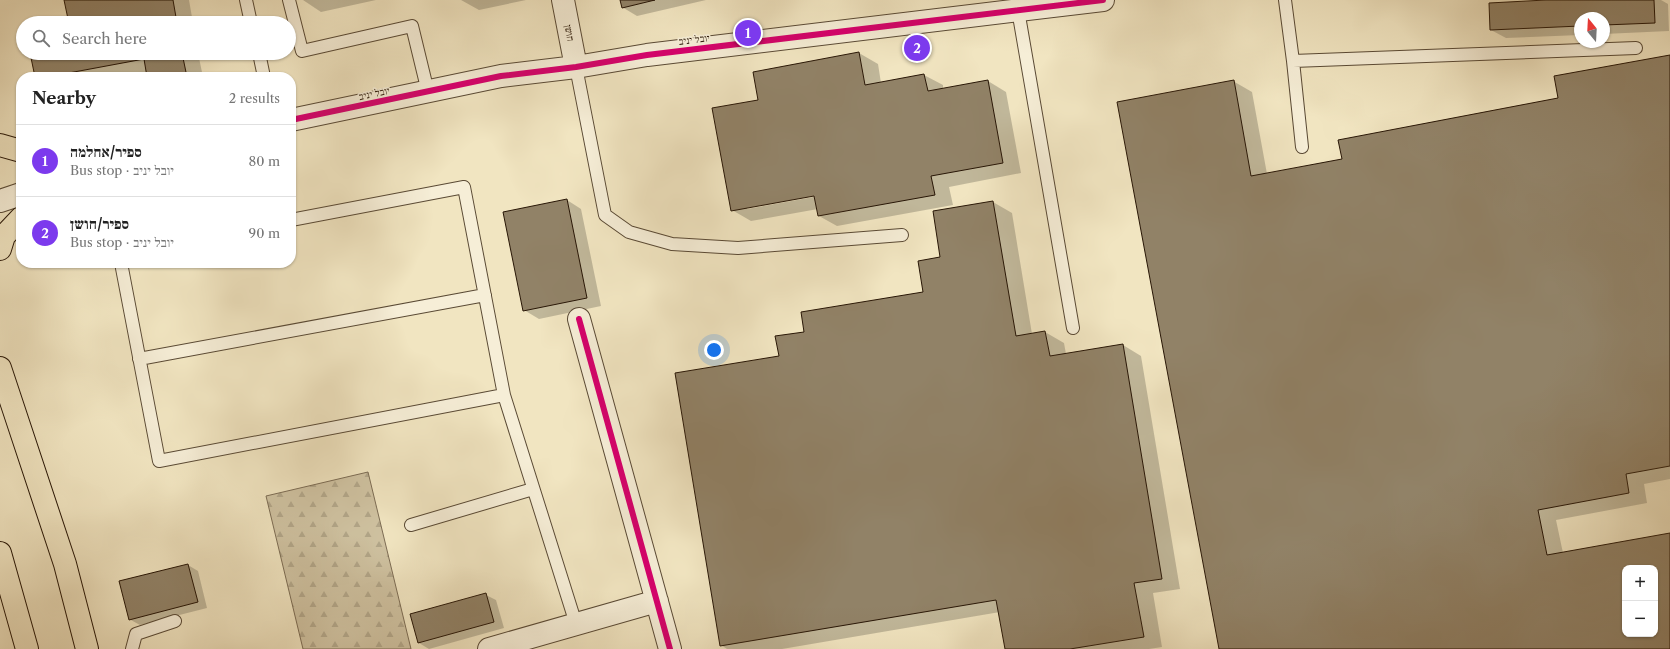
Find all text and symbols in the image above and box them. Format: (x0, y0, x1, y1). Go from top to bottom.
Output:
north arrow (1574, 12, 1610, 48)
search box (16, 16, 296, 60)
pin: 1 (735, 18, 761, 48)
street label: חושן (562, 24, 577, 42)
icon: search (30, 27, 52, 49)
text: Search here (62, 29, 147, 48)
street label: יובל יניב (678, 31, 711, 48)
pin: 2 (904, 33, 930, 63)
street label: יובל יניב (357, 84, 391, 103)
text: Nearby (32, 88, 96, 108)
text: 2 results (229, 90, 280, 106)
text: ספיר/אחלמה (70, 142, 142, 161)
text: 1 (42, 153, 48, 169)
text: 80 m (248, 153, 280, 169)
text: Bus stop · יובל יניב (70, 162, 174, 178)
text: ספיר/חושן (70, 214, 129, 233)
text: 2 (41, 225, 49, 241)
text: 90 m (249, 225, 280, 241)
text: Bus stop · יובל יניב (70, 234, 174, 250)
your location (704, 340, 724, 360)
map controls (1622, 565, 1658, 637)
button: + (1622, 565, 1658, 601)
button: − (1622, 601, 1658, 637)

